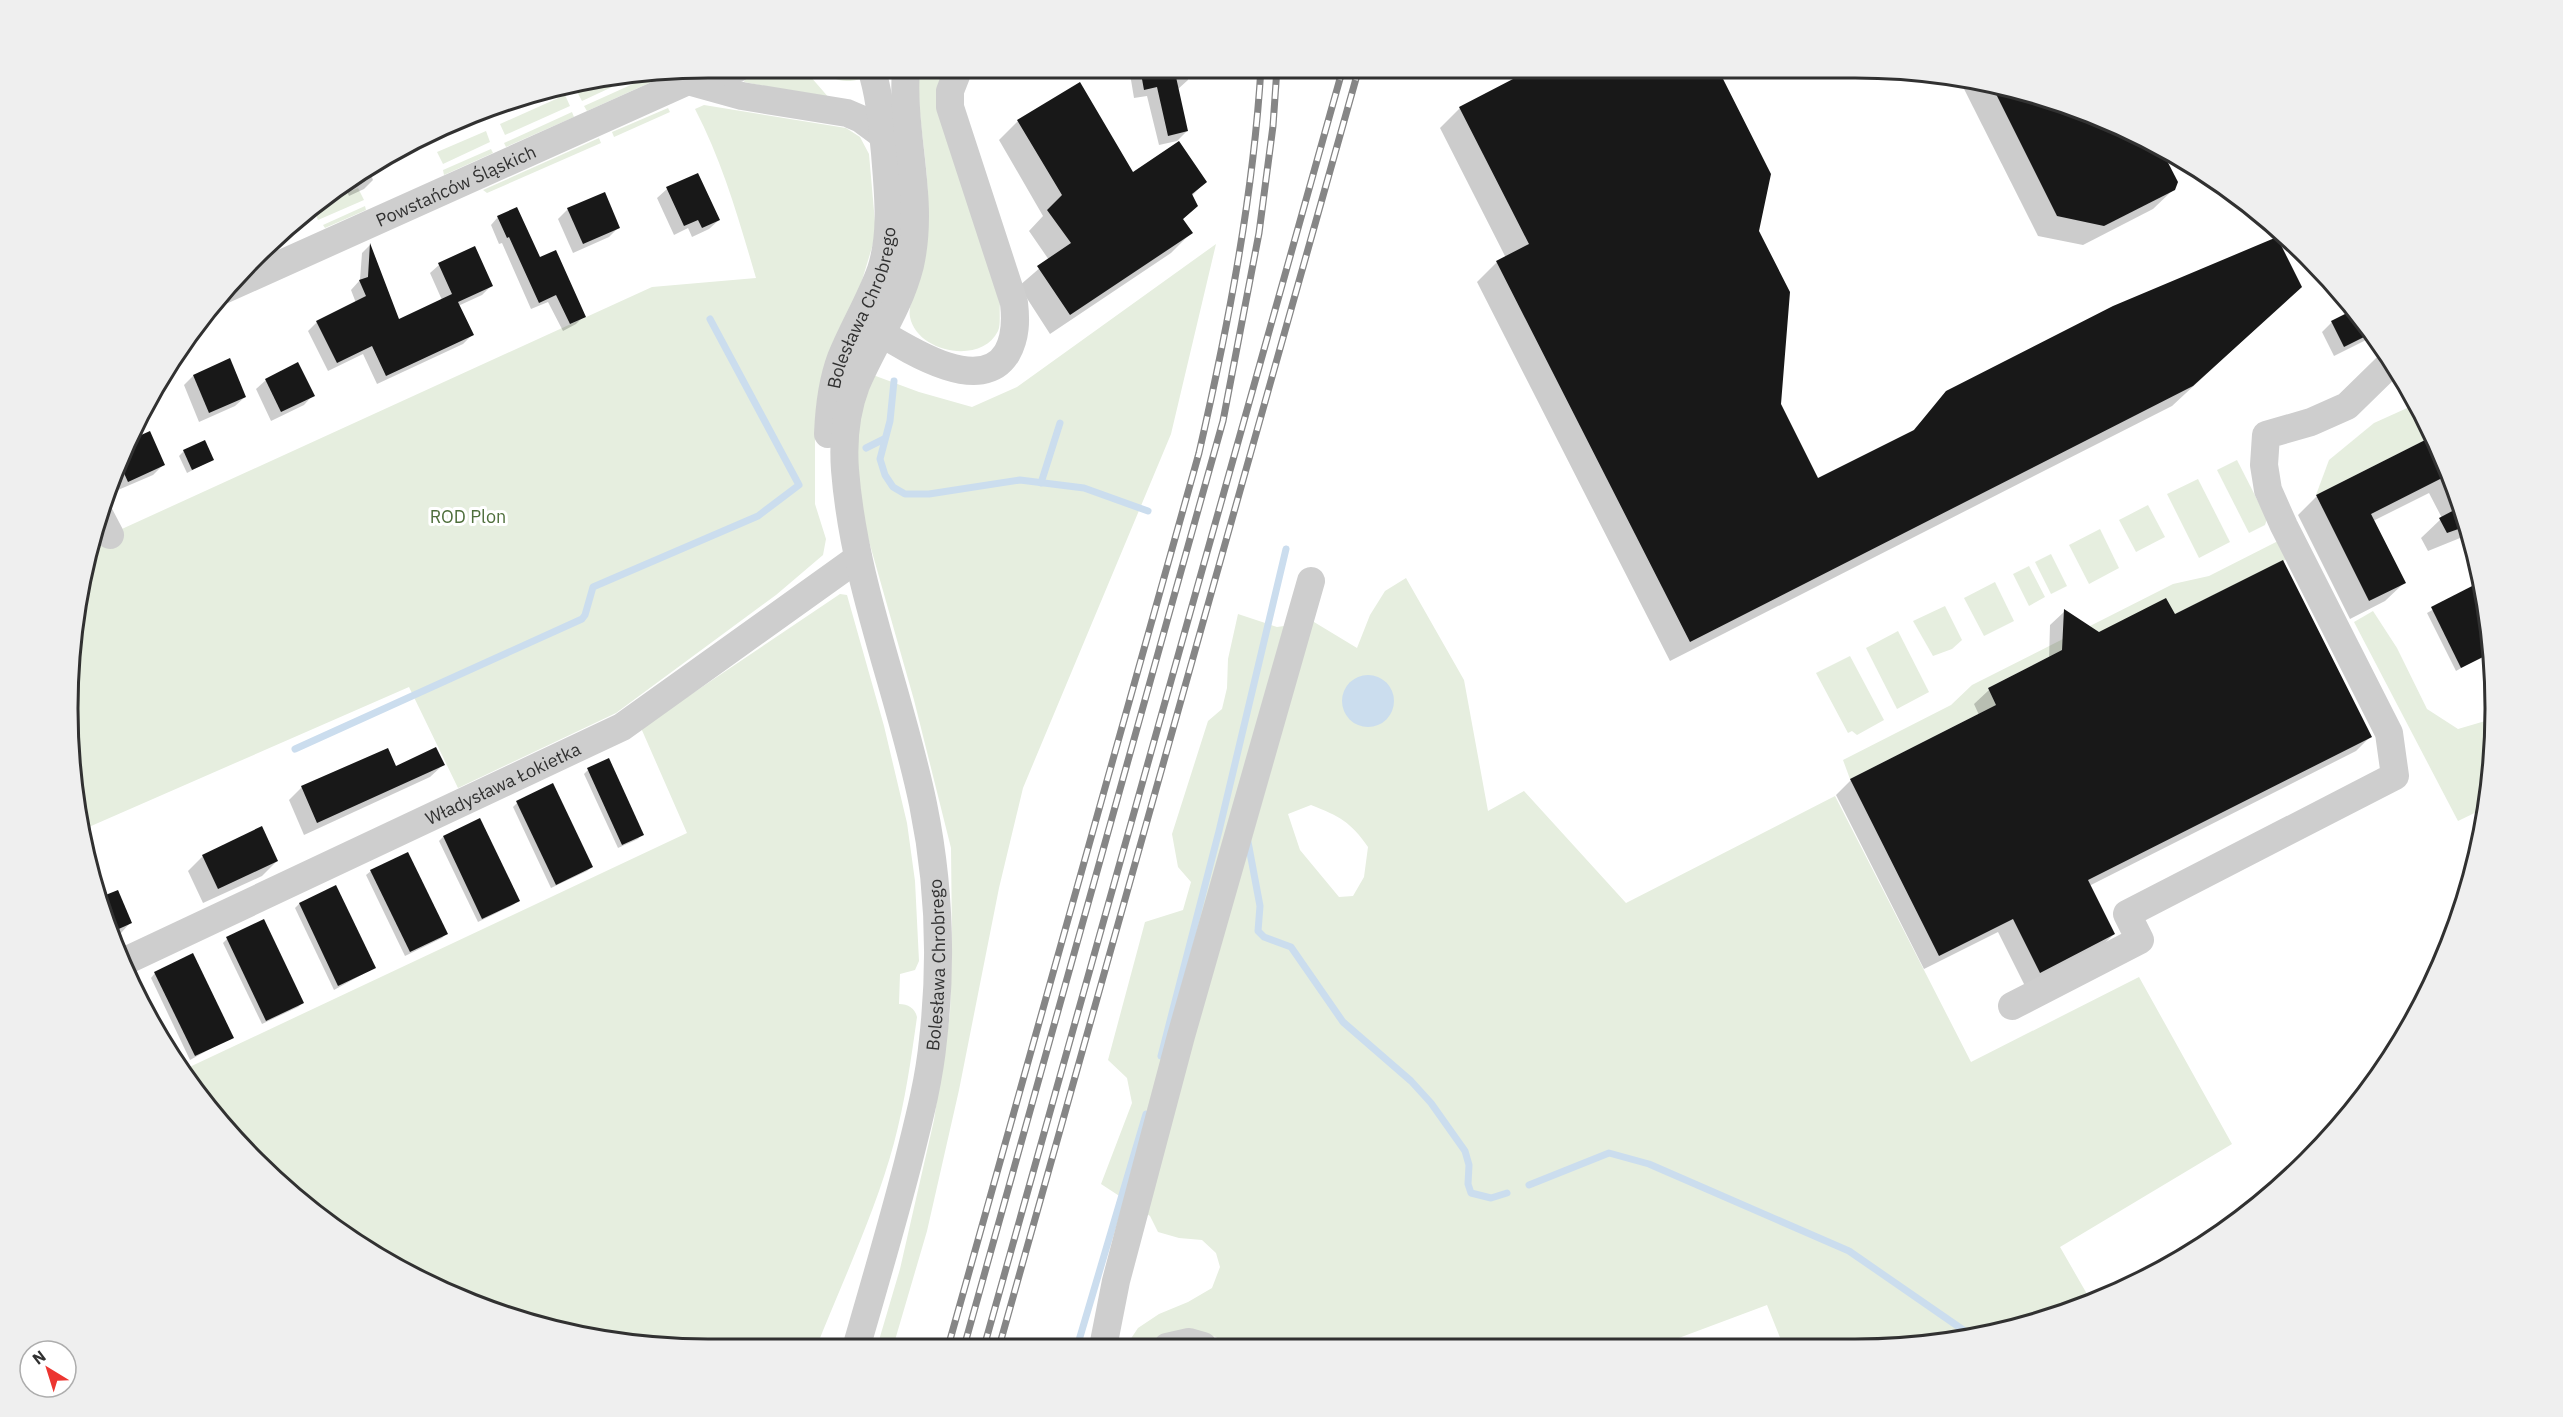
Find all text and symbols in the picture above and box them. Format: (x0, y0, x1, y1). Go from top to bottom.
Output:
street label: Powstańców Śląskich (372, 139, 539, 231)
street label: Bolesława Chrobrego (821, 226, 900, 391)
park label: ROD Plon (430, 505, 506, 528)
street label: Władysława Łokietka (421, 737, 585, 830)
street label: Bolesława Chrobrego (920, 878, 950, 1052)
north arrow (18, 1339, 78, 1399)
text: N (28, 1346, 49, 1369)

